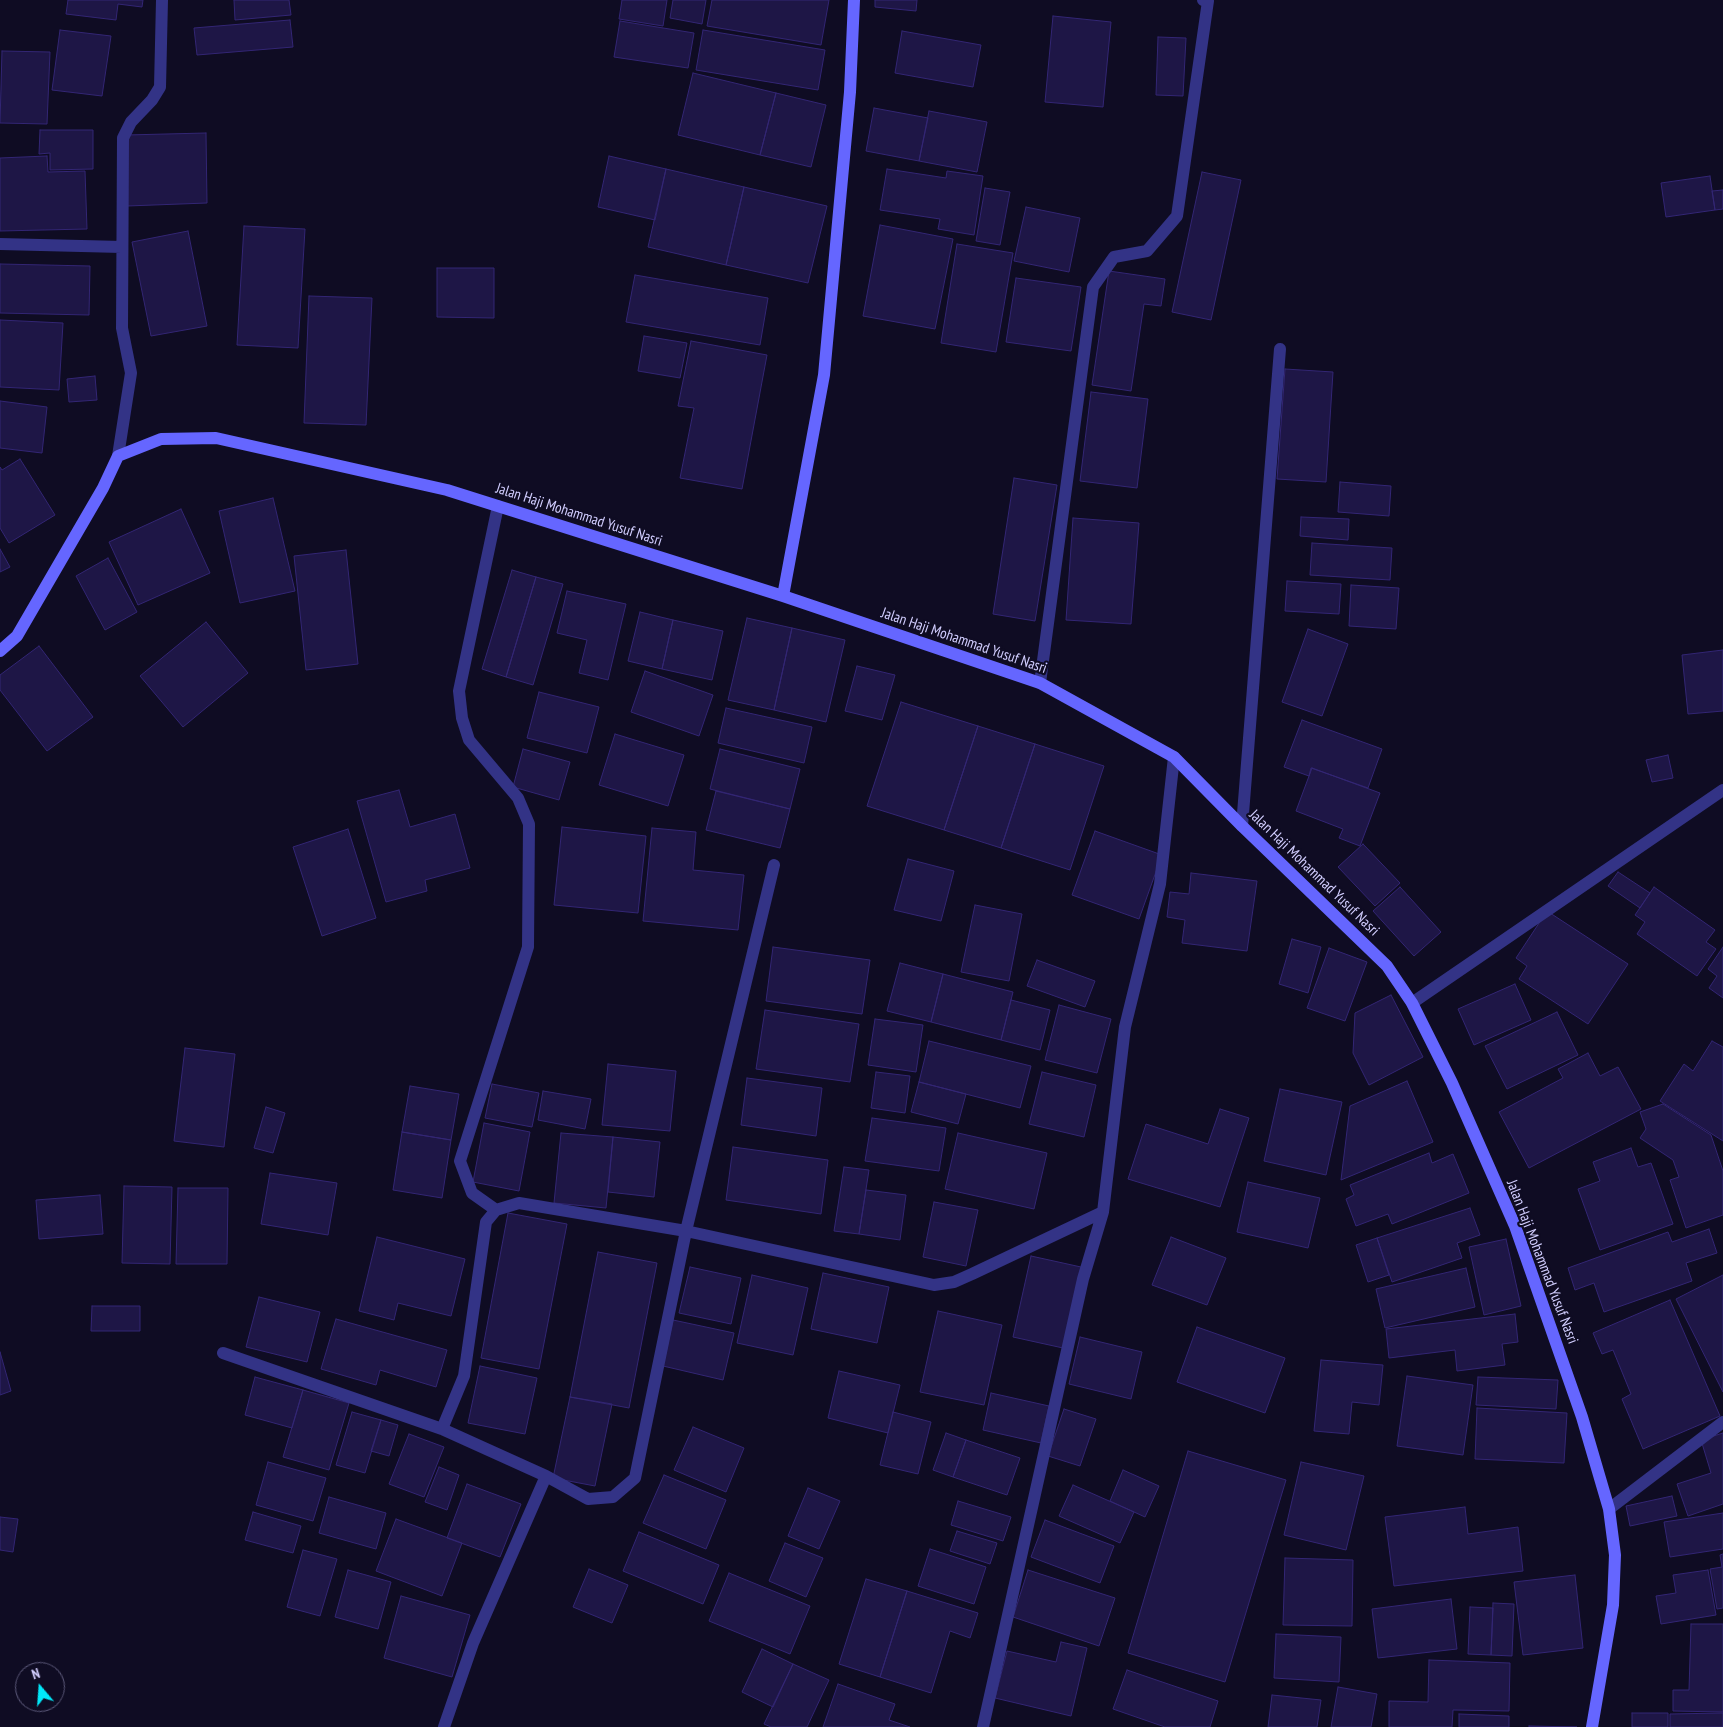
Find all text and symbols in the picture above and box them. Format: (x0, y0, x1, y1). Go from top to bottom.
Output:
street label: Jalan Haji Mohammad Yusuf Nasri (493, 480, 665, 550)
street label: Jalan Haji Mohammad Yusuf Nasri (879, 604, 1049, 678)
street label: Jalan Haji Mohammad Yusuf Nasri (1245, 806, 1383, 940)
street label: Jalan Haji Mohammad Yusuf Nasri (1502, 1178, 1582, 1346)
north arrow (15, 1662, 65, 1712)
text: N (29, 1664, 42, 1683)

